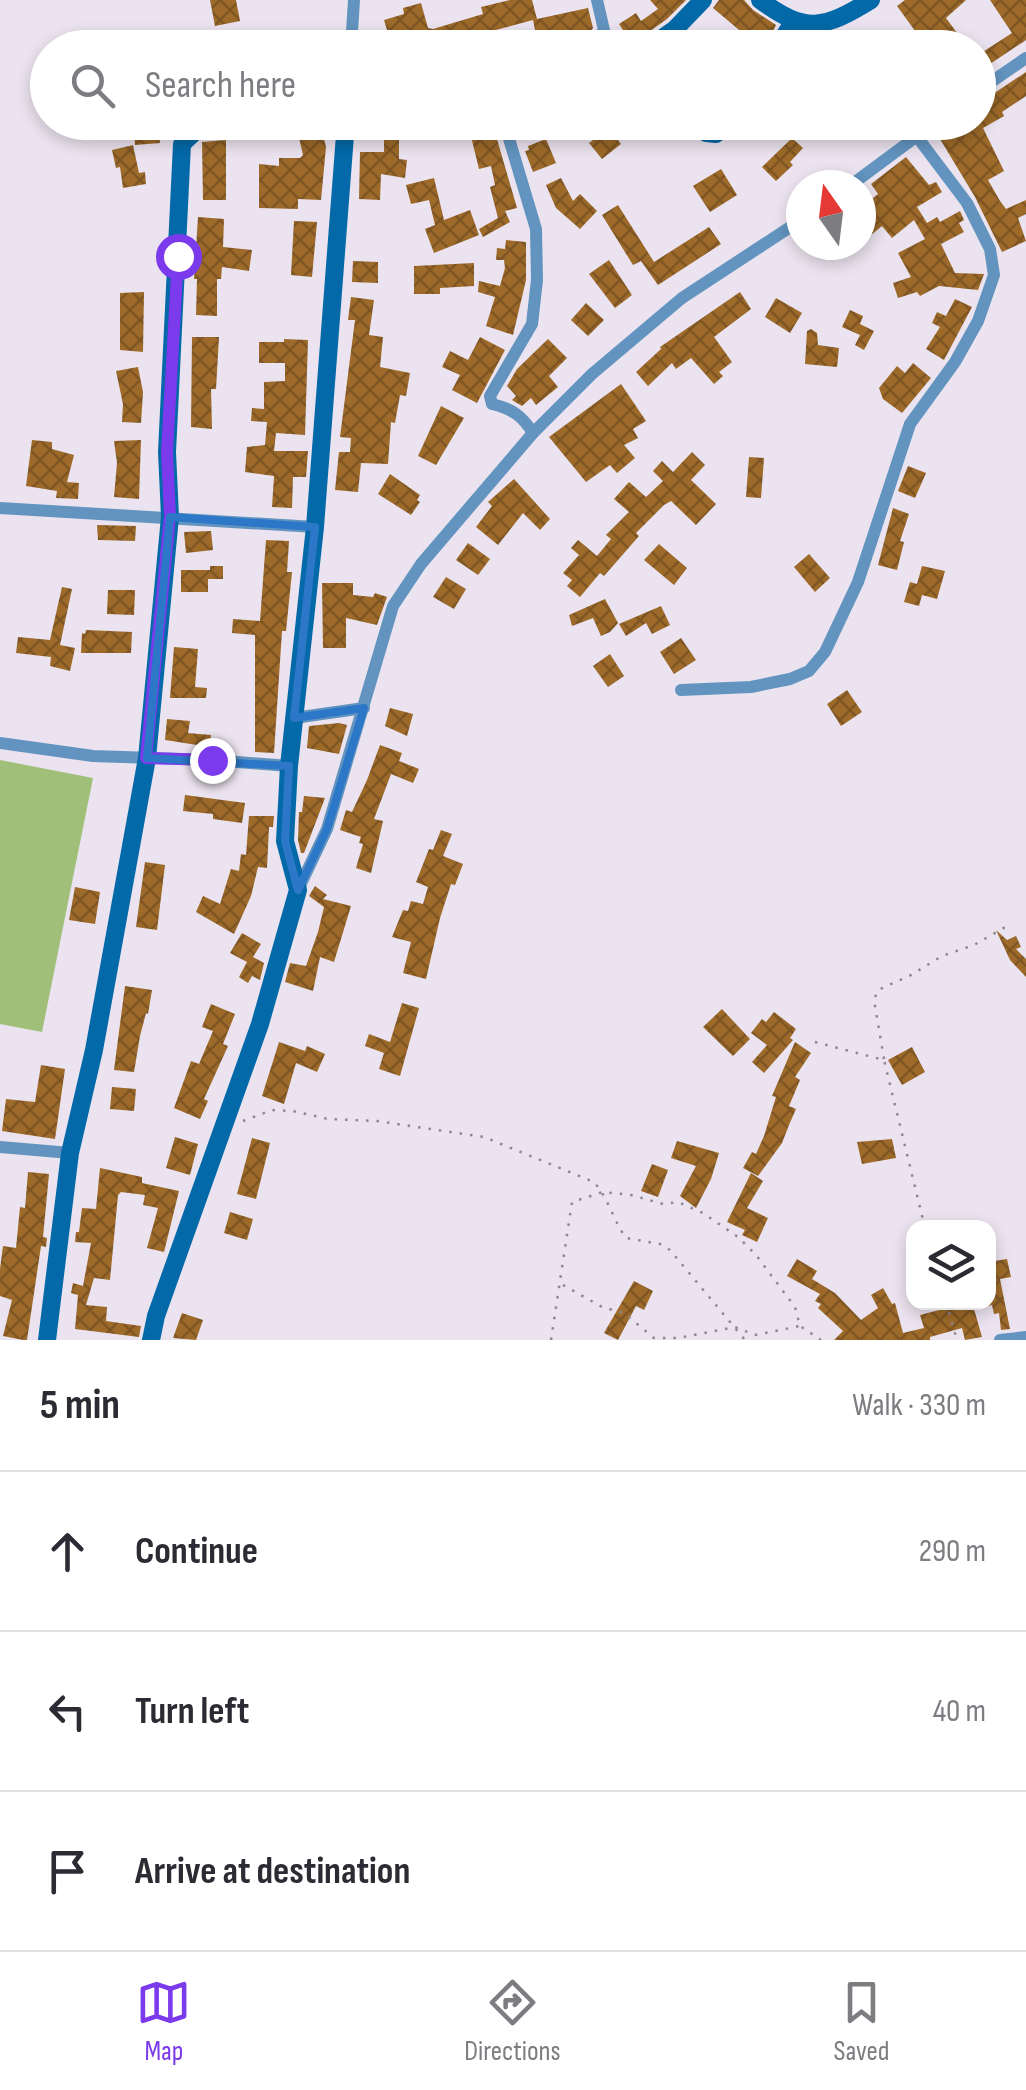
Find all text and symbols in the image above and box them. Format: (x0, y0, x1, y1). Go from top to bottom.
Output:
search box (30, 30, 996, 140)
icon: search (65, 58, 120, 113)
text: Search here (145, 63, 296, 108)
north arrow (786, 170, 876, 260)
route start (156, 234, 202, 280)
route end (190, 738, 236, 784)
map controls (906, 1220, 996, 1310)
button: layers (906, 1220, 996, 1310)
text: 5 min (40, 1380, 120, 1431)
text: Walk · 330 m (852, 1386, 986, 1425)
icon: ahead (40, 1524, 95, 1579)
text: Continue (135, 1529, 258, 1574)
text: 290 m (919, 1532, 986, 1571)
icon: left (40, 1684, 95, 1739)
text: Turn left (135, 1689, 249, 1734)
text: 40 m (933, 1692, 986, 1731)
icon: arrive (40, 1844, 95, 1899)
text: Arrive at destination (135, 1849, 410, 1894)
tab: Map (136, 1975, 191, 2068)
tab: Directions (464, 1975, 561, 2068)
tab: Saved (833, 1975, 890, 2068)

